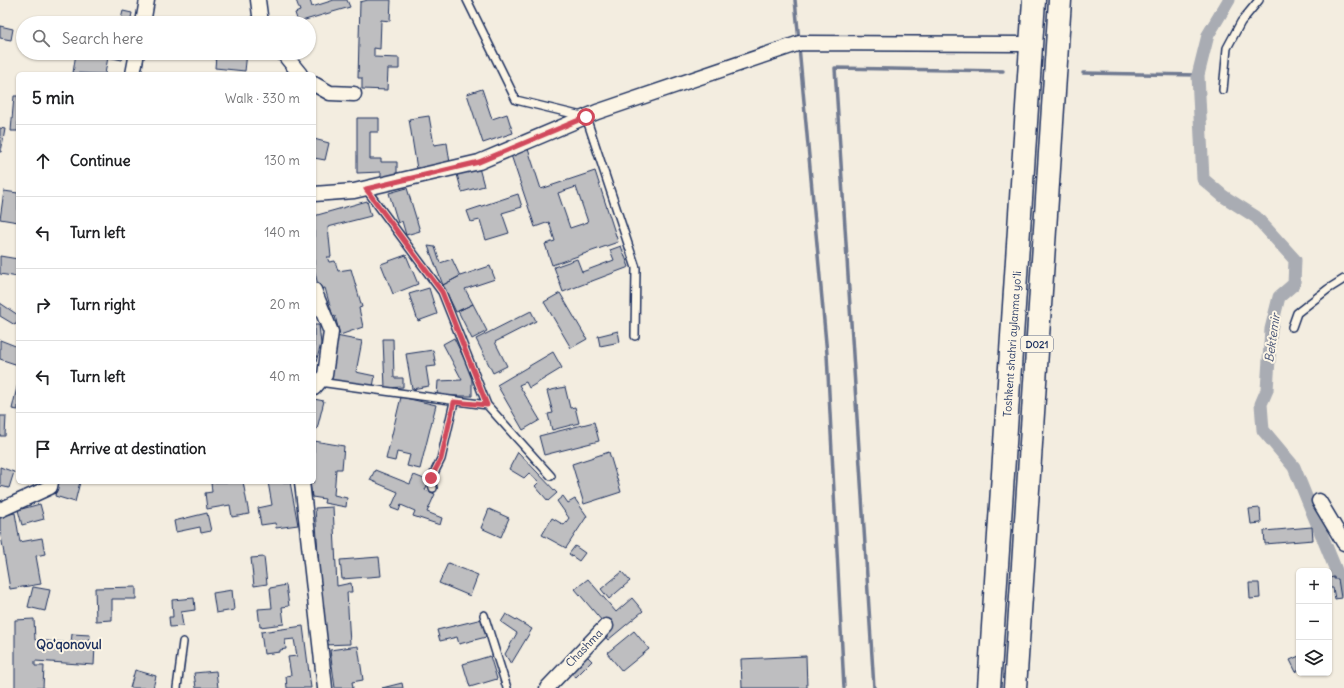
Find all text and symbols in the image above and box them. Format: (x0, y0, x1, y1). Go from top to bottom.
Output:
search box (16, 16, 316, 60)
icon: search (30, 27, 52, 49)
text: Search here (62, 29, 143, 48)
text: 5 min (32, 87, 74, 109)
text: Walk · 330 m (225, 90, 300, 107)
route start (577, 108, 595, 126)
icon: ahead (32, 150, 54, 172)
text: Continue (70, 151, 131, 170)
text: 130 m (264, 152, 300, 169)
icon: left (32, 222, 54, 244)
text: Turn left (70, 223, 125, 242)
text: 140 m (264, 224, 300, 241)
street label: Toshkent shahri aylanma yoʻli (1000, 271, 1024, 417)
icon: right (32, 294, 54, 316)
text: Turn right (70, 295, 135, 314)
text: 20 m (270, 296, 300, 313)
water label: Bektemir (1261, 311, 1283, 363)
road number: D021 (1021, 336, 1053, 352)
icon: left (32, 366, 54, 388)
text: Turn left (70, 367, 125, 386)
text: 40 m (269, 368, 300, 385)
icon: arrive (32, 438, 54, 460)
text: Arrive at destination (70, 439, 206, 458)
route end (422, 469, 440, 487)
map controls (1296, 568, 1332, 676)
button: + (1296, 568, 1332, 604)
button: − (1296, 604, 1332, 640)
street label: Chashma (563, 626, 605, 670)
district label: Qo'qonovul (36, 636, 102, 653)
button: layers (1296, 640, 1332, 676)

